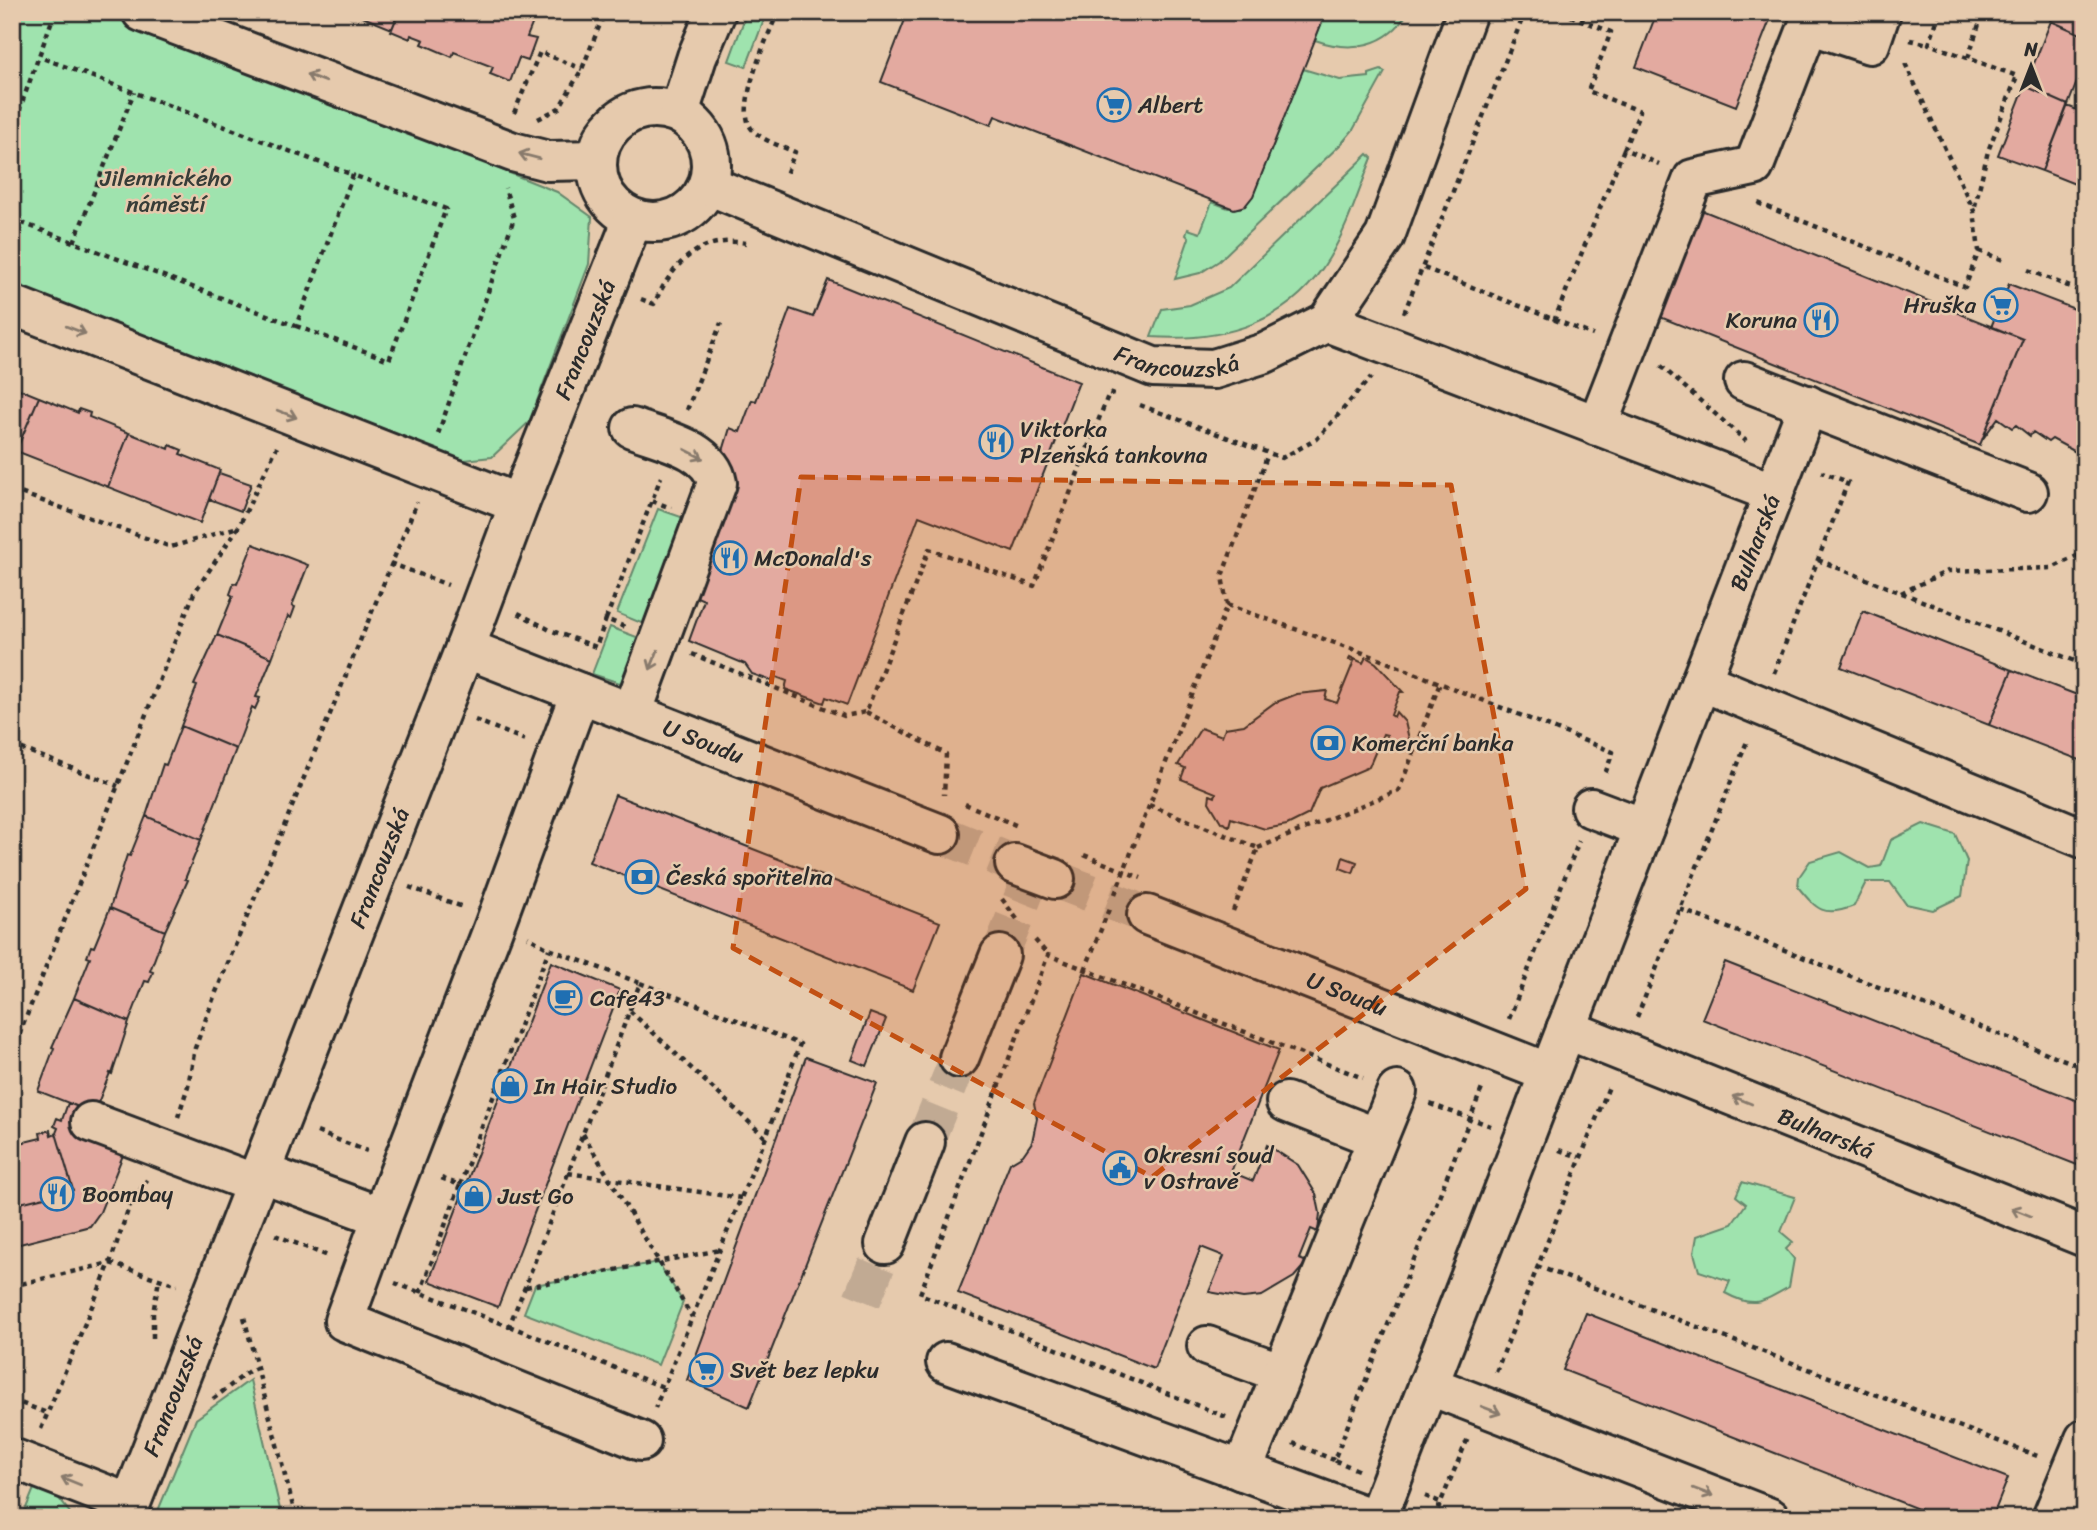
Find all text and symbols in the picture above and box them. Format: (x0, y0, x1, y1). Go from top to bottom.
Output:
north arrow (1996, 32, 2066, 102)
text: N (2023, 33, 2038, 66)
one-way arrow (305, 70, 327, 83)
place label: Albert (1137, 85, 1203, 126)
supermarket icon: Albert (1095, 86, 1133, 124)
one-way arrow (518, 149, 540, 162)
park label: Jilemnického náměstí (99, 158, 232, 225)
street label: Francouzská (543, 273, 628, 406)
place label: Hruška (1904, 285, 1976, 326)
supermarket icon: Hruška (1982, 286, 2020, 324)
place label: Koruna (1726, 300, 1797, 341)
restaurant icon: Koruna (1802, 301, 1840, 339)
one-way arrow (64, 325, 86, 338)
street label: Francouzská (1108, 333, 1245, 390)
one-way arrow (276, 408, 298, 421)
place label: Viktorka Plzeňská tankovna (1020, 409, 1208, 476)
restaurant icon: Viktorka Plzeňská tankovna (977, 423, 1015, 461)
one-way arrow (683, 448, 704, 462)
street label: Bulharská (1718, 488, 1793, 597)
place label: McDonald's (754, 538, 872, 579)
restaurant icon: McDonald's (711, 539, 749, 577)
one-way arrow (646, 649, 659, 671)
street label: U Soudu (657, 707, 750, 776)
place label: Komerční banka (1352, 723, 1514, 764)
bank icon: Komerční banka (1309, 724, 1347, 762)
street label: Francouzská (337, 802, 422, 935)
place label: Česká spořitelna (666, 857, 833, 898)
bank icon: Česká spořitelna (623, 858, 661, 896)
street label: U Soudu (1300, 960, 1394, 1029)
place label: Cafe43 (590, 978, 665, 1019)
cafe icon: Cafe43 (546, 979, 584, 1017)
place label: In Hair Studio (533, 1066, 678, 1107)
shop icon: In Hair Studio (491, 1067, 529, 1105)
one-way arrow (1732, 1092, 1753, 1105)
street label: Bulharská (1771, 1096, 1880, 1171)
place label: Okresní soud v Ostravě (1144, 1135, 1275, 1202)
public building icon: Okresní soud v Ostravě (1101, 1149, 1139, 1187)
place label: Boombay (82, 1174, 173, 1215)
restaurant icon: Boombay (38, 1175, 76, 1213)
place label: Just Go (497, 1176, 574, 1217)
shop icon: Just Go (455, 1177, 493, 1215)
one-way arrow (2011, 1204, 2033, 1217)
street label: Francouzská (131, 1330, 215, 1463)
place label: Svět bez lepku (730, 1350, 879, 1391)
supermarket icon: Svět bez lepku (687, 1351, 725, 1389)
one-way arrow (1480, 1404, 1502, 1417)
one-way arrow (61, 1473, 83, 1486)
one-way arrow (1692, 1487, 1714, 1499)

